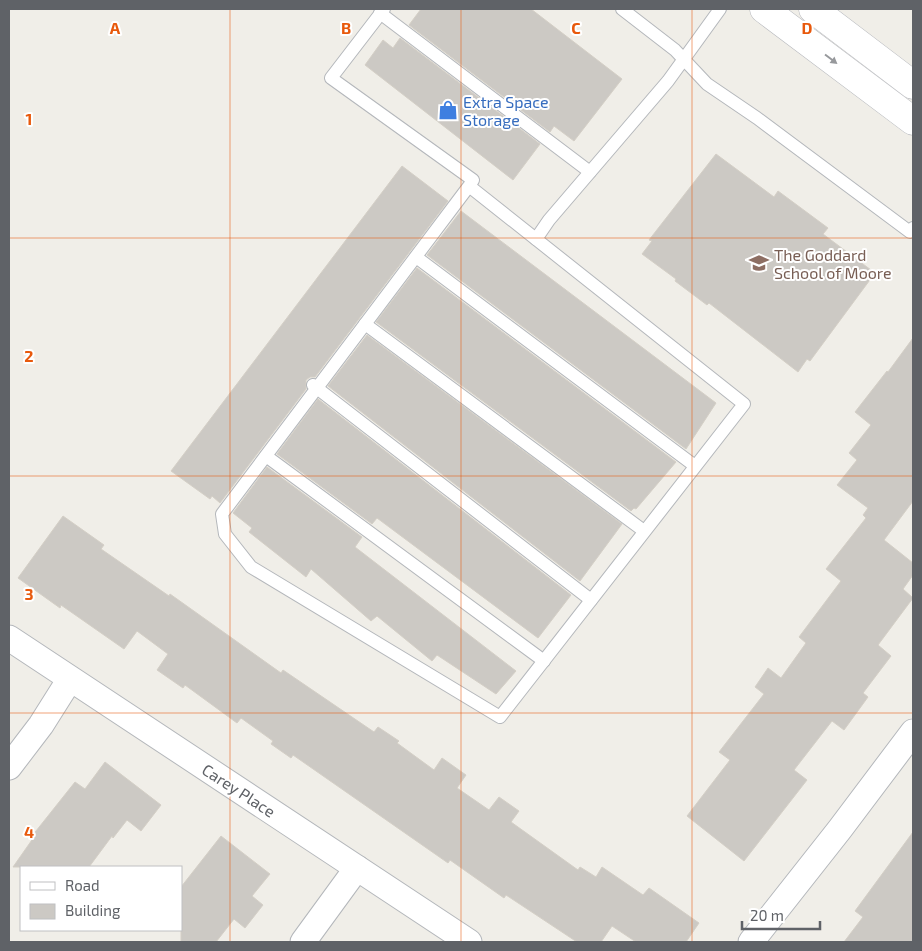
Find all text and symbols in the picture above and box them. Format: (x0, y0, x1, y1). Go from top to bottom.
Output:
text: A (110, 18, 121, 37)
text: B (341, 18, 351, 37)
text: C (571, 18, 581, 37)
text: D (802, 18, 813, 37)
one-way arrow (824, 54, 838, 64)
place label: Extra Space Storage (463, 92, 549, 129)
shop icon: Extra Space Storage (437, 99, 459, 121)
text: 1 (26, 109, 32, 128)
place label: The Goddard School of Moore (774, 245, 892, 282)
school or university icon: The Goddard School of Moore (748, 252, 770, 274)
text: 2 (24, 346, 34, 365)
text: 3 (24, 584, 34, 603)
street label: Carey Place (199, 759, 279, 821)
text: 4 (24, 822, 34, 841)
legend (20, 866, 182, 931)
text: Road (65, 876, 100, 894)
scale bar (742, 898, 820, 930)
text: Building (65, 901, 121, 919)
text: 20 m (750, 906, 784, 924)

